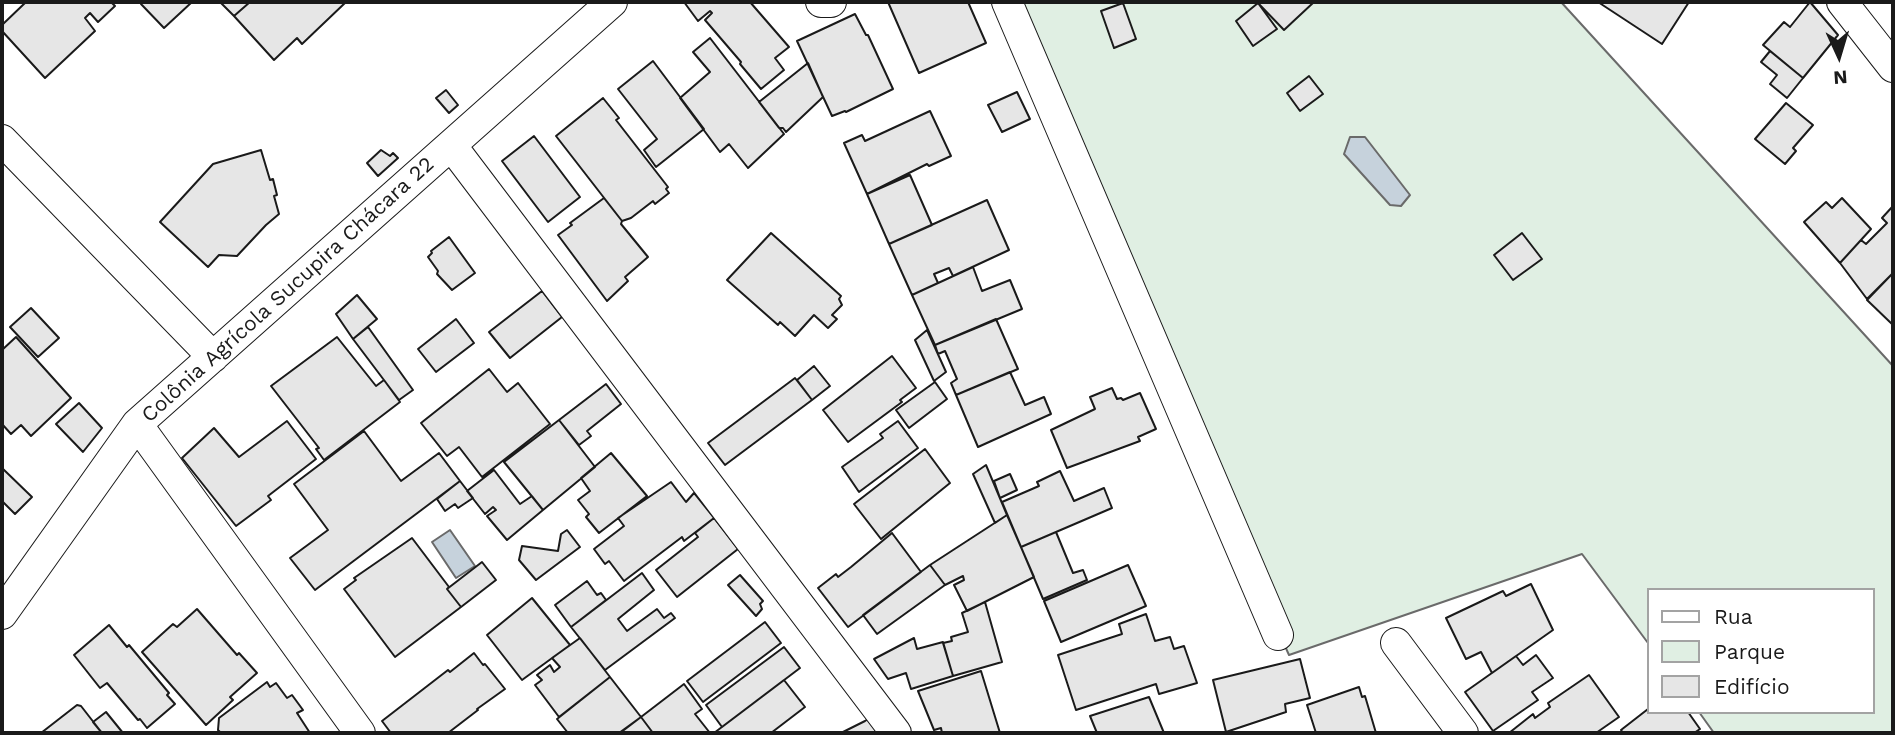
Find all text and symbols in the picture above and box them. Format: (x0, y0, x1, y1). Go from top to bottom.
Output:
north arrow (1804, 21, 1874, 91)
text: N (1833, 65, 1848, 89)
street label: Colônia Agrícola Sucupira Chácara 22 (137, 152, 439, 428)
legend (1646, 588, 1874, 714)
text: Rua (1714, 604, 1753, 629)
text: Parque (1714, 639, 1785, 664)
text: Edifício (1714, 674, 1790, 699)

